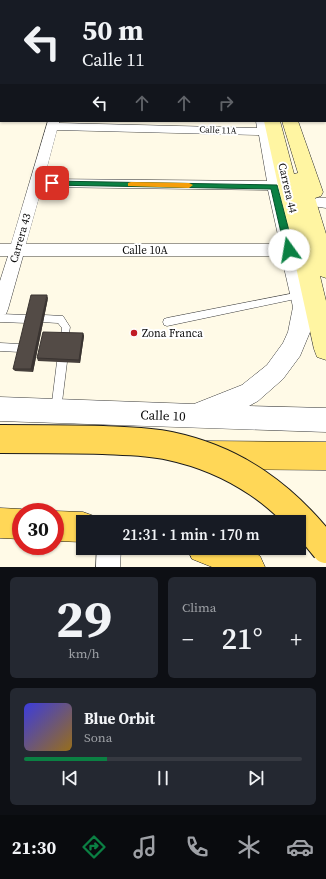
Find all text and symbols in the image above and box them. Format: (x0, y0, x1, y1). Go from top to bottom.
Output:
text: 50 m (82, 11, 144, 49)
icon: left (16, 16, 68, 68)
text: Calle 11 (82, 47, 145, 72)
icon: left (89, 92, 111, 114)
icon: ahead (131, 92, 153, 114)
icon: ahead (173, 92, 195, 114)
icon: right (215, 92, 237, 114)
street label: Calle 11A (199, 123, 237, 137)
street label: Carrera 44 (274, 162, 301, 215)
pin (35, 166, 69, 200)
icon: arrive (41, 172, 63, 194)
street label: Carrera 43 (6, 211, 35, 265)
position arrow (268, 229, 310, 271)
street label: Calle 10A (122, 243, 168, 258)
place label: Zona Franca (142, 326, 203, 341)
marker: Zona Franca (129, 328, 139, 338)
street label: Calle 10 (140, 406, 186, 425)
speed limit sign: 30 (12, 503, 64, 555)
text: 21:31 · 1 min · 170 m (123, 524, 259, 545)
text: 29 (56, 583, 112, 654)
text: Clima (182, 599, 216, 616)
text: 21° (221, 618, 263, 659)
text: − (182, 624, 194, 654)
text: + (290, 624, 302, 654)
text: km/h (69, 645, 99, 662)
text: Blue Orbit (84, 708, 155, 729)
text: Sona (84, 729, 112, 746)
icon: previous (59, 767, 81, 789)
icon: pause (152, 767, 174, 789)
icon: next (245, 767, 267, 789)
icon: directions (80, 833, 108, 861)
icon: music (131, 833, 159, 861)
icon: phone (183, 833, 211, 861)
icon: climate (235, 833, 263, 861)
icon: car (286, 833, 314, 861)
text: 21:30 (12, 835, 56, 860)

